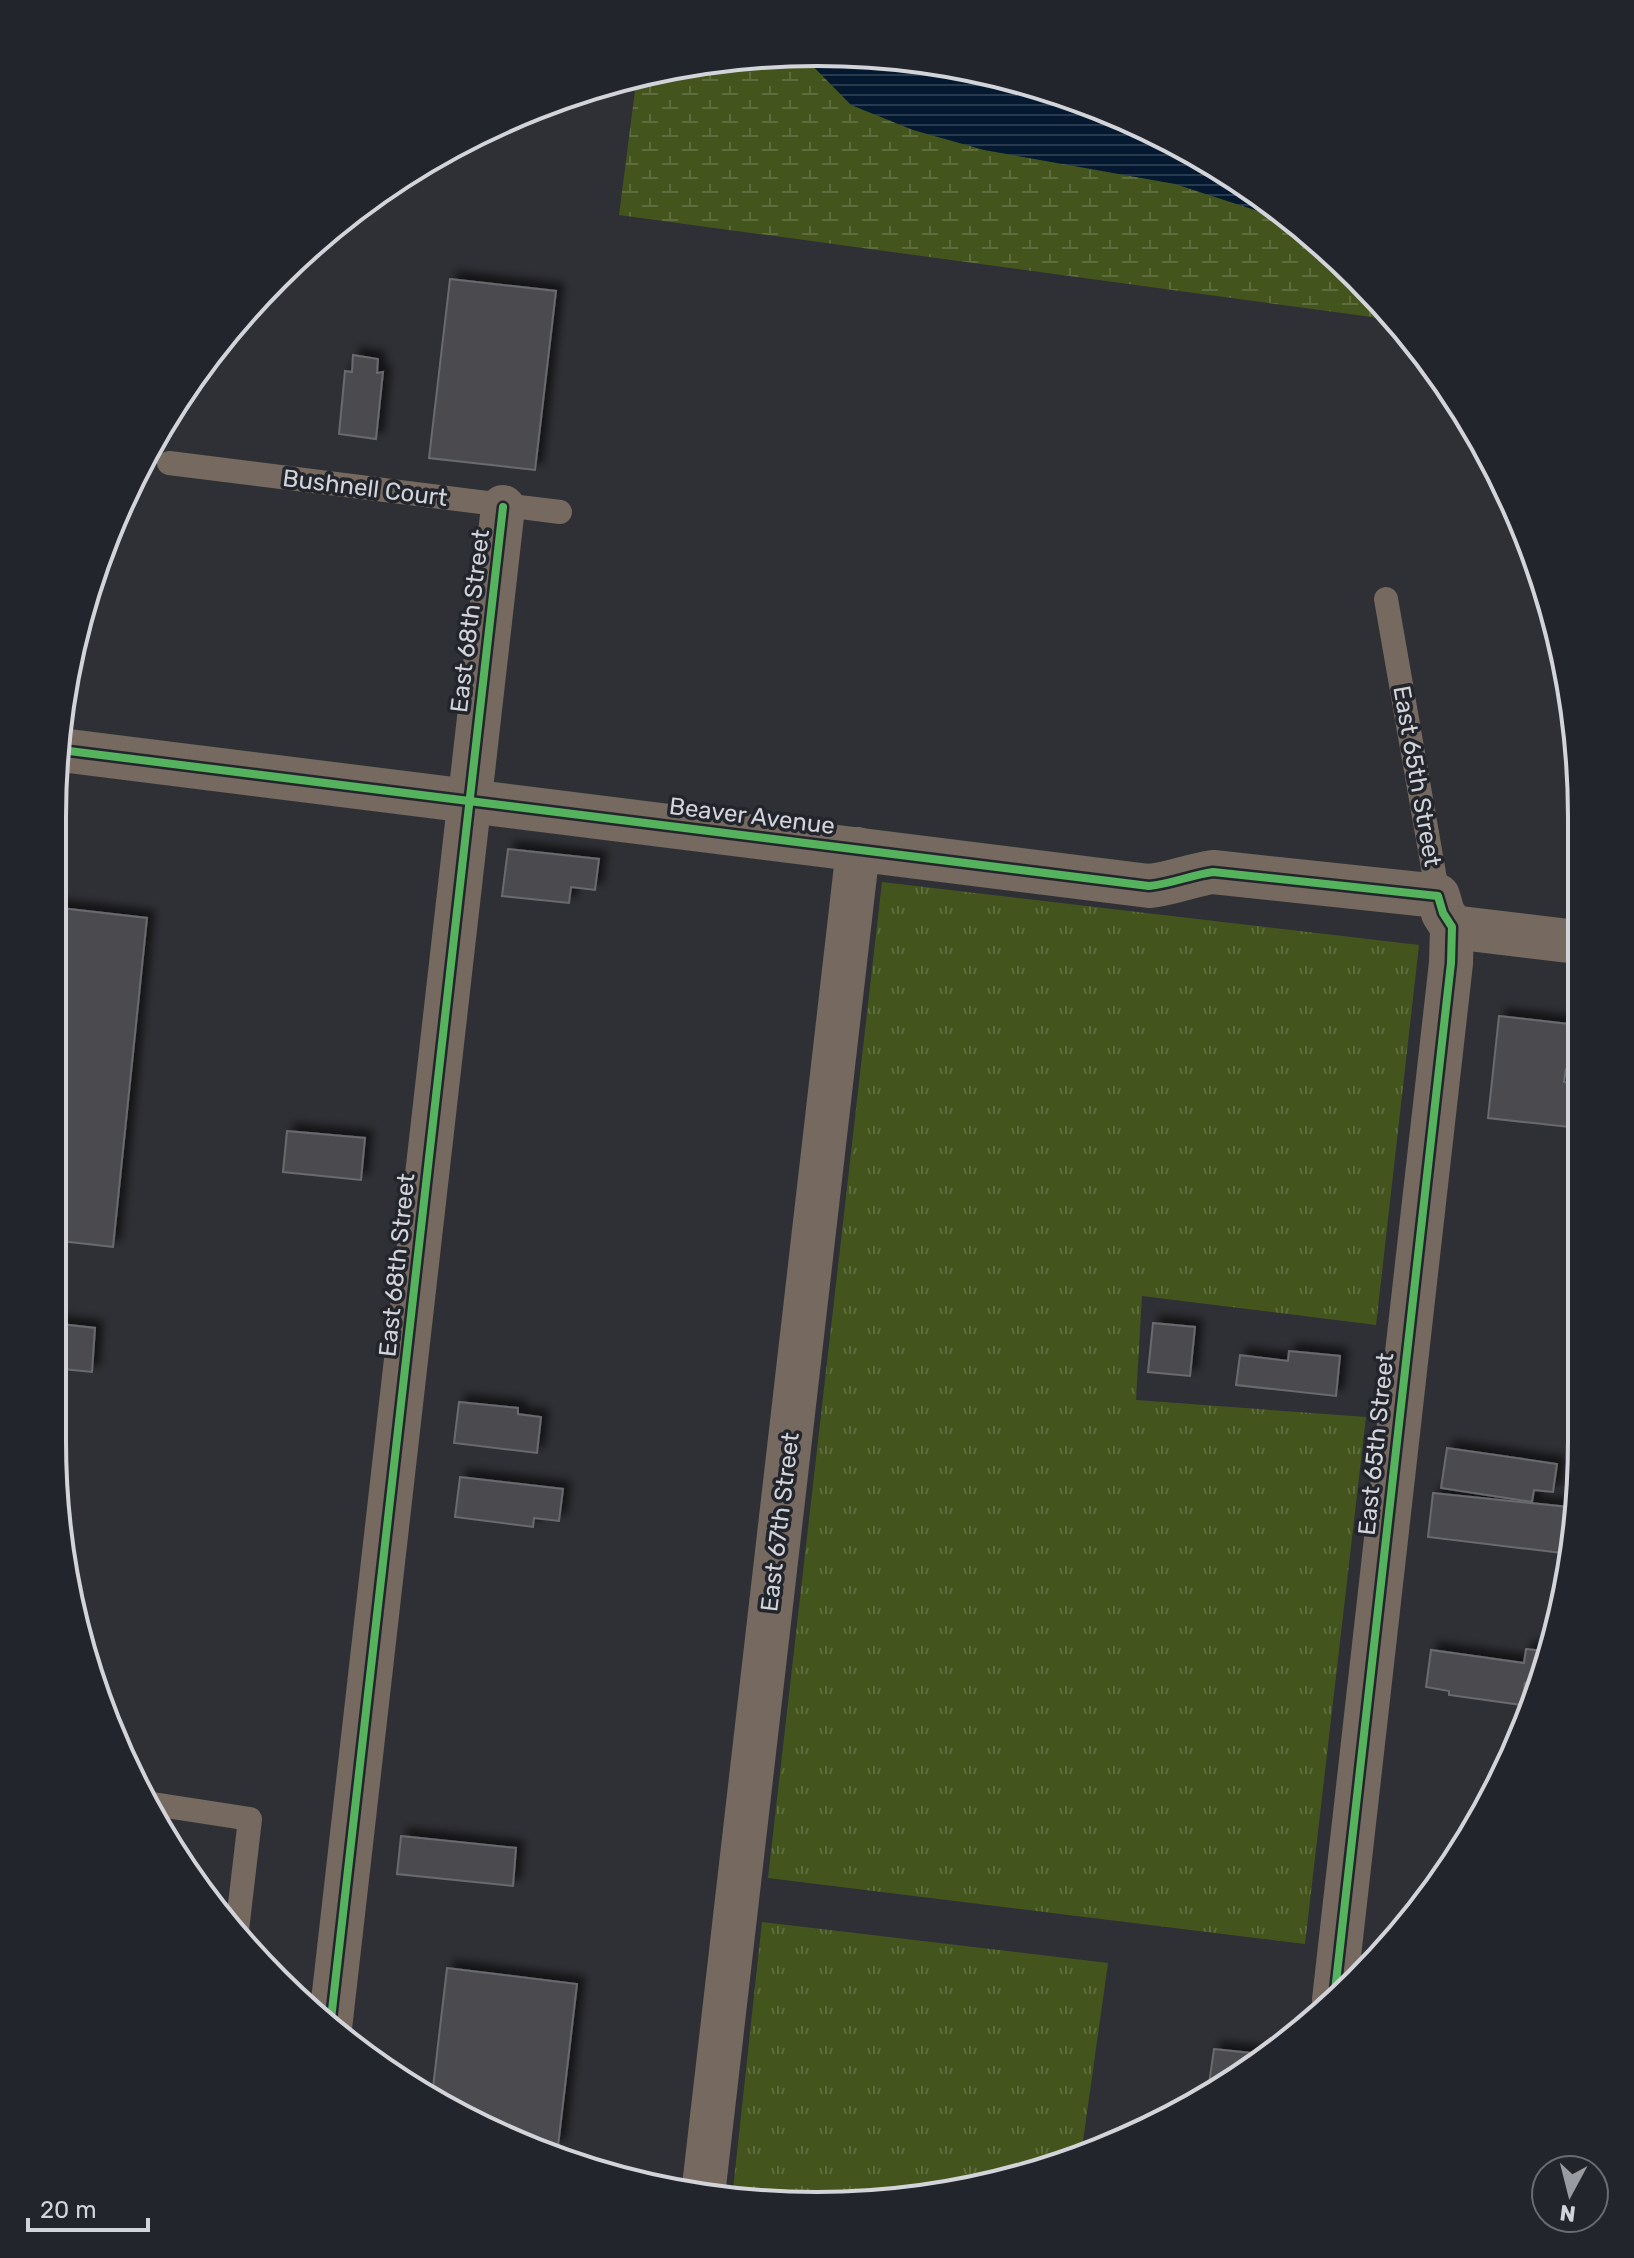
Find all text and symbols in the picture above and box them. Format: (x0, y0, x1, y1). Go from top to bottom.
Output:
street label: Bushnell Court (281, 464, 449, 512)
street label: East 68th Street (445, 528, 495, 714)
street label: East 65th Street (1387, 683, 1447, 869)
street label: Beaver Avenue (668, 792, 836, 840)
street label: East 68th Street (373, 1172, 421, 1358)
street label: East 65th Street (1352, 1351, 1400, 1537)
street label: East 67th Street (755, 1431, 805, 1613)
north arrow (1530, 2154, 1610, 2234)
scale bar (28, 2182, 148, 2232)
text: 20 m (40, 2196, 97, 2224)
text: N (1558, 2199, 1577, 2228)

